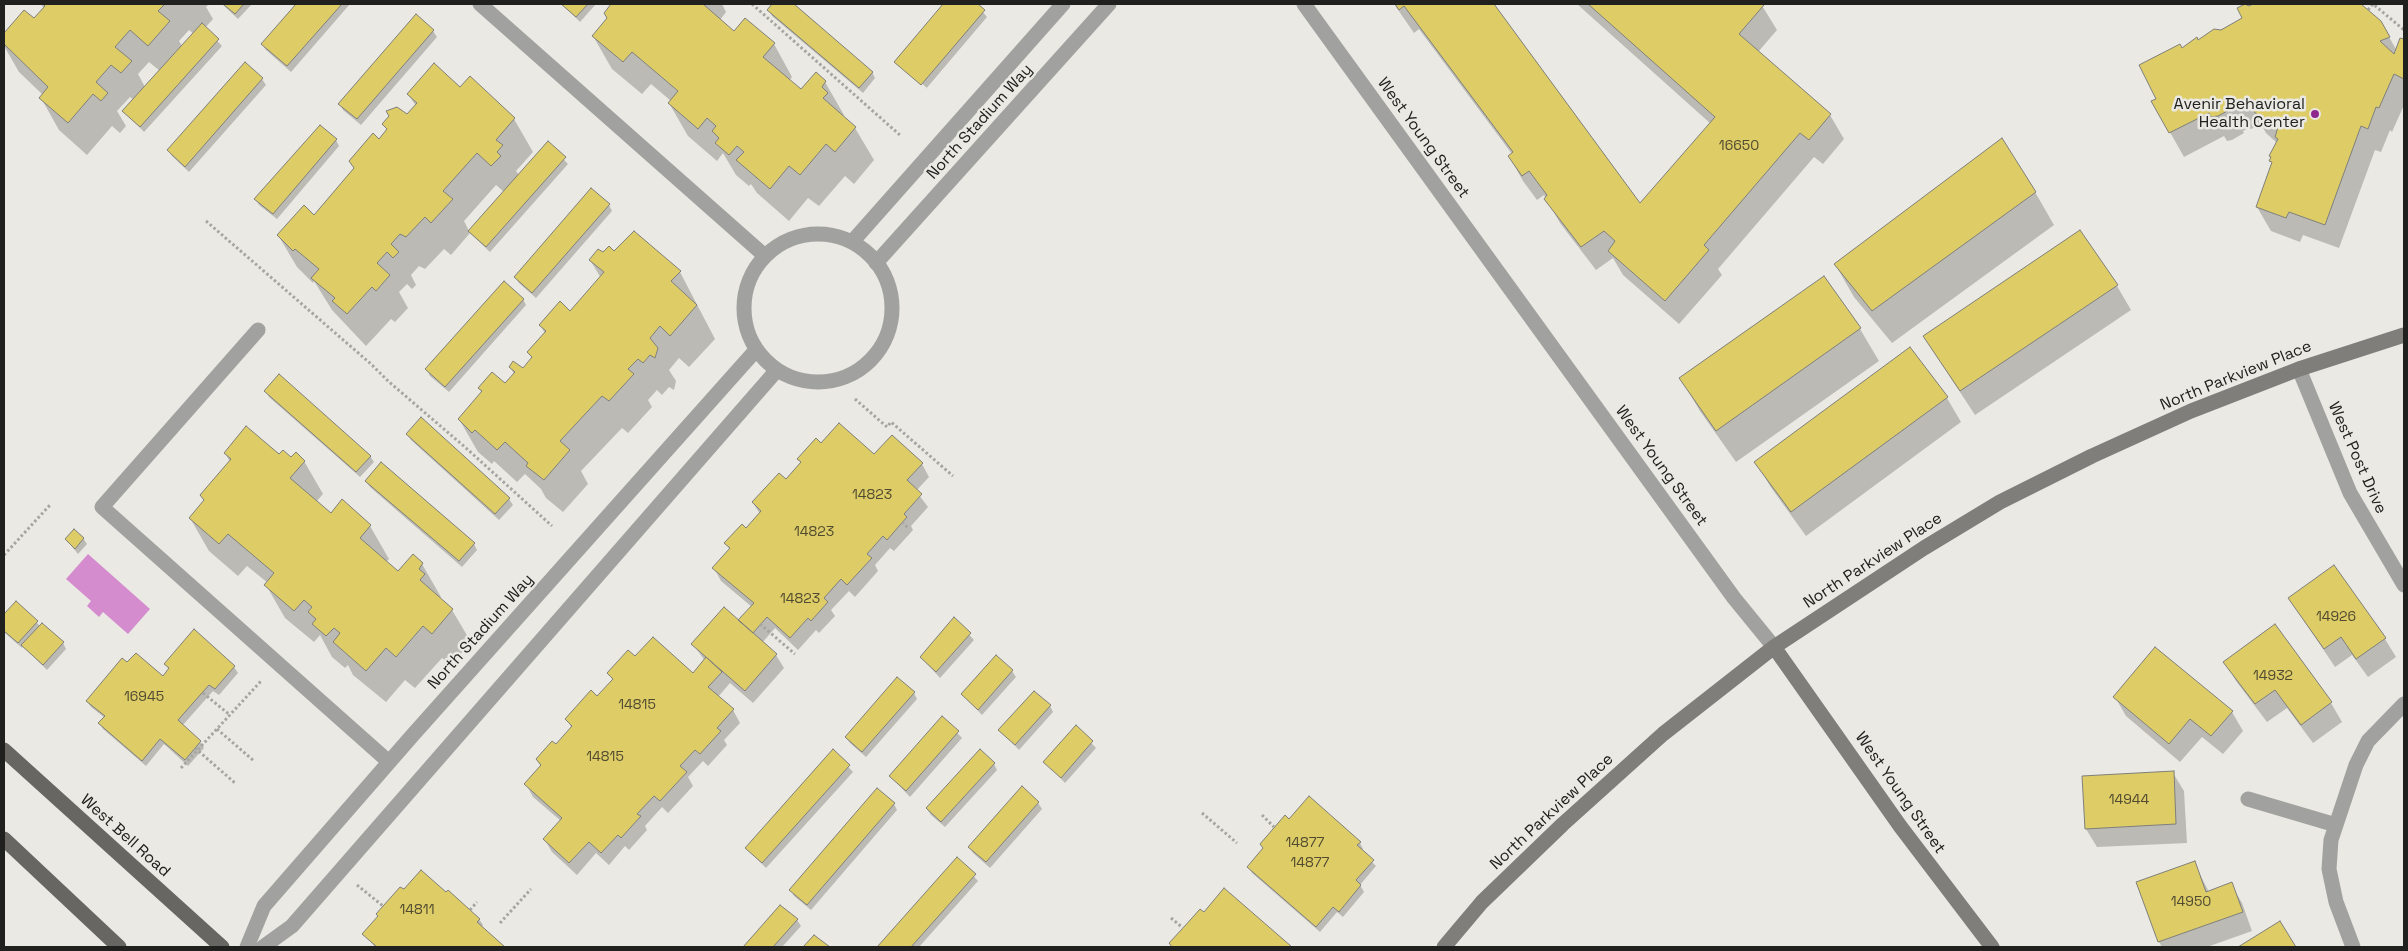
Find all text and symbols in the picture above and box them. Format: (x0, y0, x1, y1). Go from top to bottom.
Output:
street label: North Stadium Way (923, 60, 1037, 184)
street label: West Young Street (1373, 74, 1473, 202)
place label: Avenir Behavioral Health Center (2174, 95, 2305, 133)
marker: Avenir Behavioral Health Center (2309, 108, 2321, 120)
house number: 16650 (1719, 138, 1759, 154)
street label: North Parkview Place (2158, 337, 2314, 415)
street label: West Post Drive (2324, 399, 2390, 517)
street label: West Young Street (1611, 402, 1711, 530)
house number: 14823 (852, 487, 892, 503)
street label: North Parkview Place (1800, 509, 1946, 613)
house number: 14823 (794, 524, 834, 540)
street label: North Stadium Way (424, 570, 538, 694)
house number: 14823 (780, 591, 820, 607)
house number: 14926 (2316, 609, 2356, 625)
house number: 14932 (2253, 668, 2293, 684)
house number: 16945 (124, 689, 164, 705)
house number: 14815 (618, 697, 656, 713)
street label: West Young Street (1851, 728, 1949, 858)
house number: 14815 (586, 749, 624, 765)
street label: North Parkview Place (1486, 750, 1618, 874)
street label: West Bell Road (76, 791, 174, 881)
house number: 14944 (2109, 792, 2149, 808)
house number: 14877 (1286, 835, 1324, 851)
house number: 14877 (1291, 855, 1329, 871)
house number: 14950 (2171, 894, 2211, 910)
house number: 14811 (399, 902, 435, 918)

